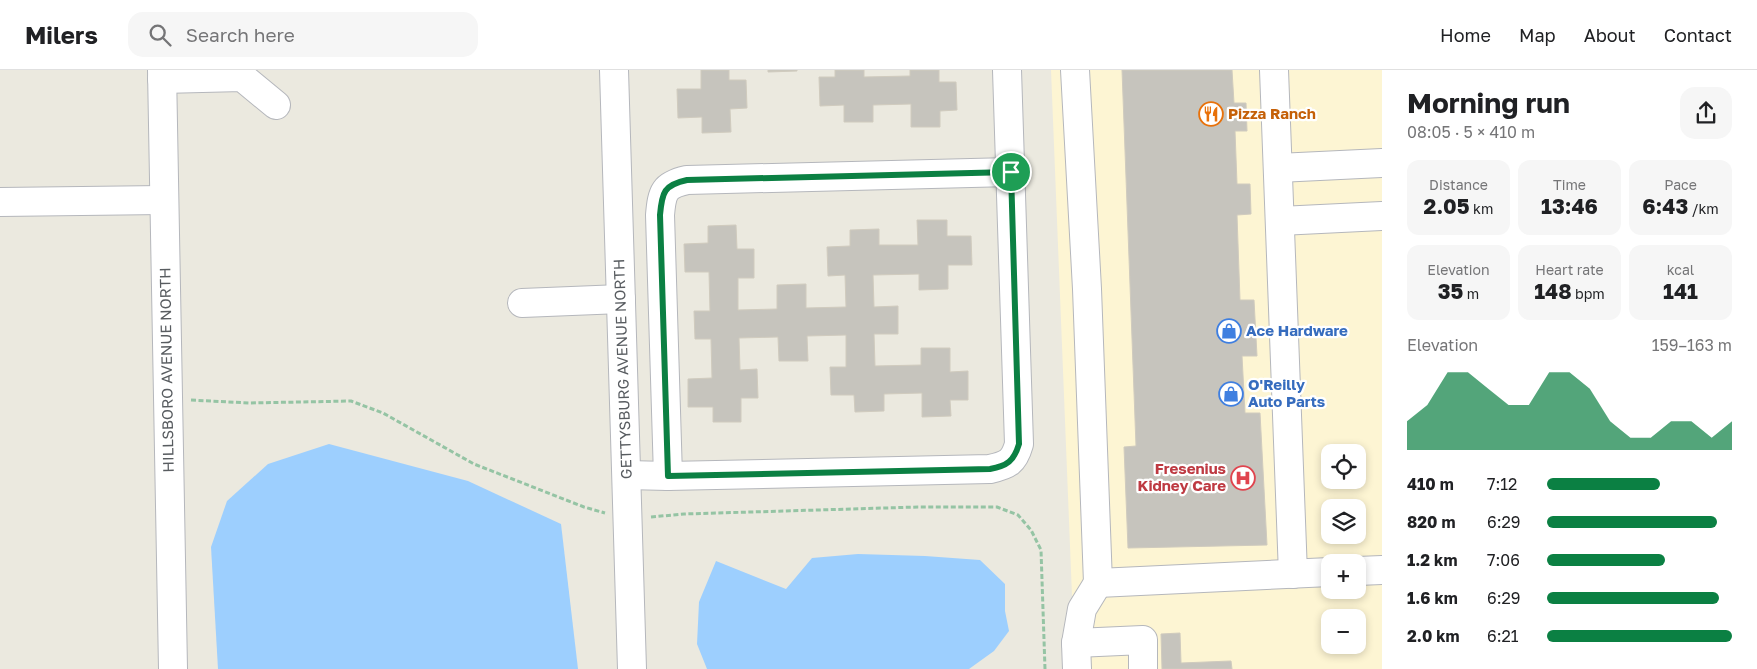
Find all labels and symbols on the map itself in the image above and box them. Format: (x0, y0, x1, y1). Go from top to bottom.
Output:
restaurant icon: Pizza Ranch (1198, 101, 1224, 127)
place label: Pizza Ranch (1228, 104, 1316, 122)
pin (990, 151, 1032, 193)
street label: GETTYSBURG AVENUE NORTH (609, 259, 635, 479)
street label: HILLSBORO AVENUE NORTH (155, 267, 177, 473)
shop icon: Ace Hardware (1216, 318, 1242, 344)
place label: Ace Hardware (1246, 321, 1348, 339)
place label: O'Reilly Auto Parts (1248, 375, 1325, 410)
shop icon: O'Reilly Auto Parts (1218, 381, 1244, 407)
place label: Fresenius Kidney Care (1138, 459, 1226, 494)
hospital icon: Fresenius Kidney Care (1230, 465, 1256, 491)

